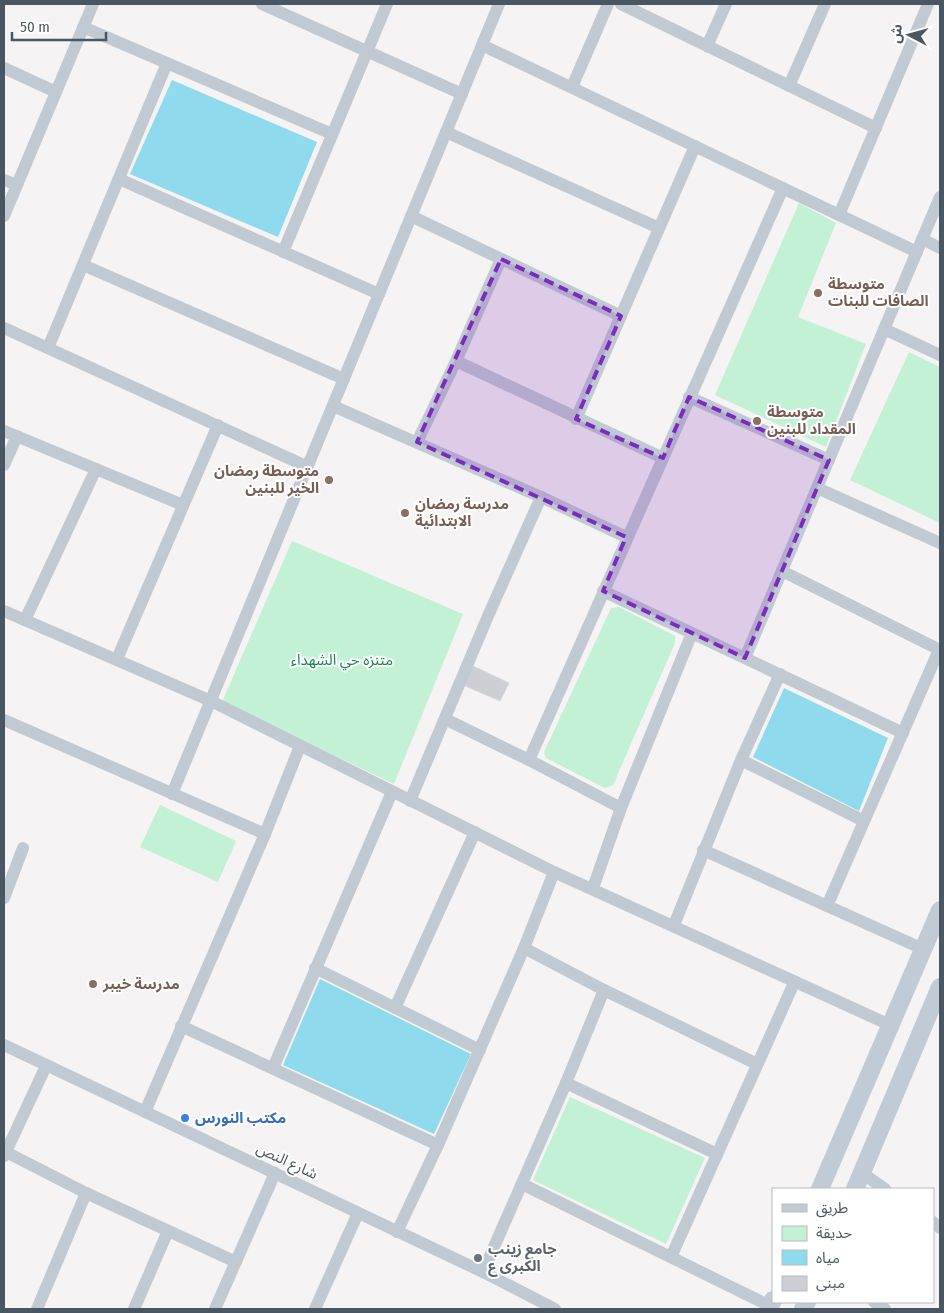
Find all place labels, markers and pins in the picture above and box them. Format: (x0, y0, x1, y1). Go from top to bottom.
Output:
place label: متوسطة الصافات للبنات (828, 275, 928, 310)
marker: متوسطة الصافات للبنات (812, 287, 824, 299)
place label: متوسطة المقداد للبنين (767, 403, 856, 438)
marker: متوسطة المقداد للبنين (751, 415, 763, 427)
place label: متوسطة رمضان الخير للبنين (214, 462, 319, 497)
marker: متوسطة رمضان الخير للبنين (323, 474, 335, 486)
place label: مدرسة رمضان الابتدائية (415, 495, 509, 530)
marker: مدرسة رمضان الابتدائية (399, 507, 411, 519)
place label: مدرسة خيبر (102, 975, 180, 993)
marker: مدرسة خيبر (87, 978, 99, 990)
place label: مكتب النورس (195, 1109, 286, 1127)
marker: مكتب النورس (179, 1112, 191, 1124)
place label: جامع زينب الكبرى ع (488, 1240, 557, 1277)
marker: جامع زينب الكبرى ع (472, 1252, 484, 1264)

